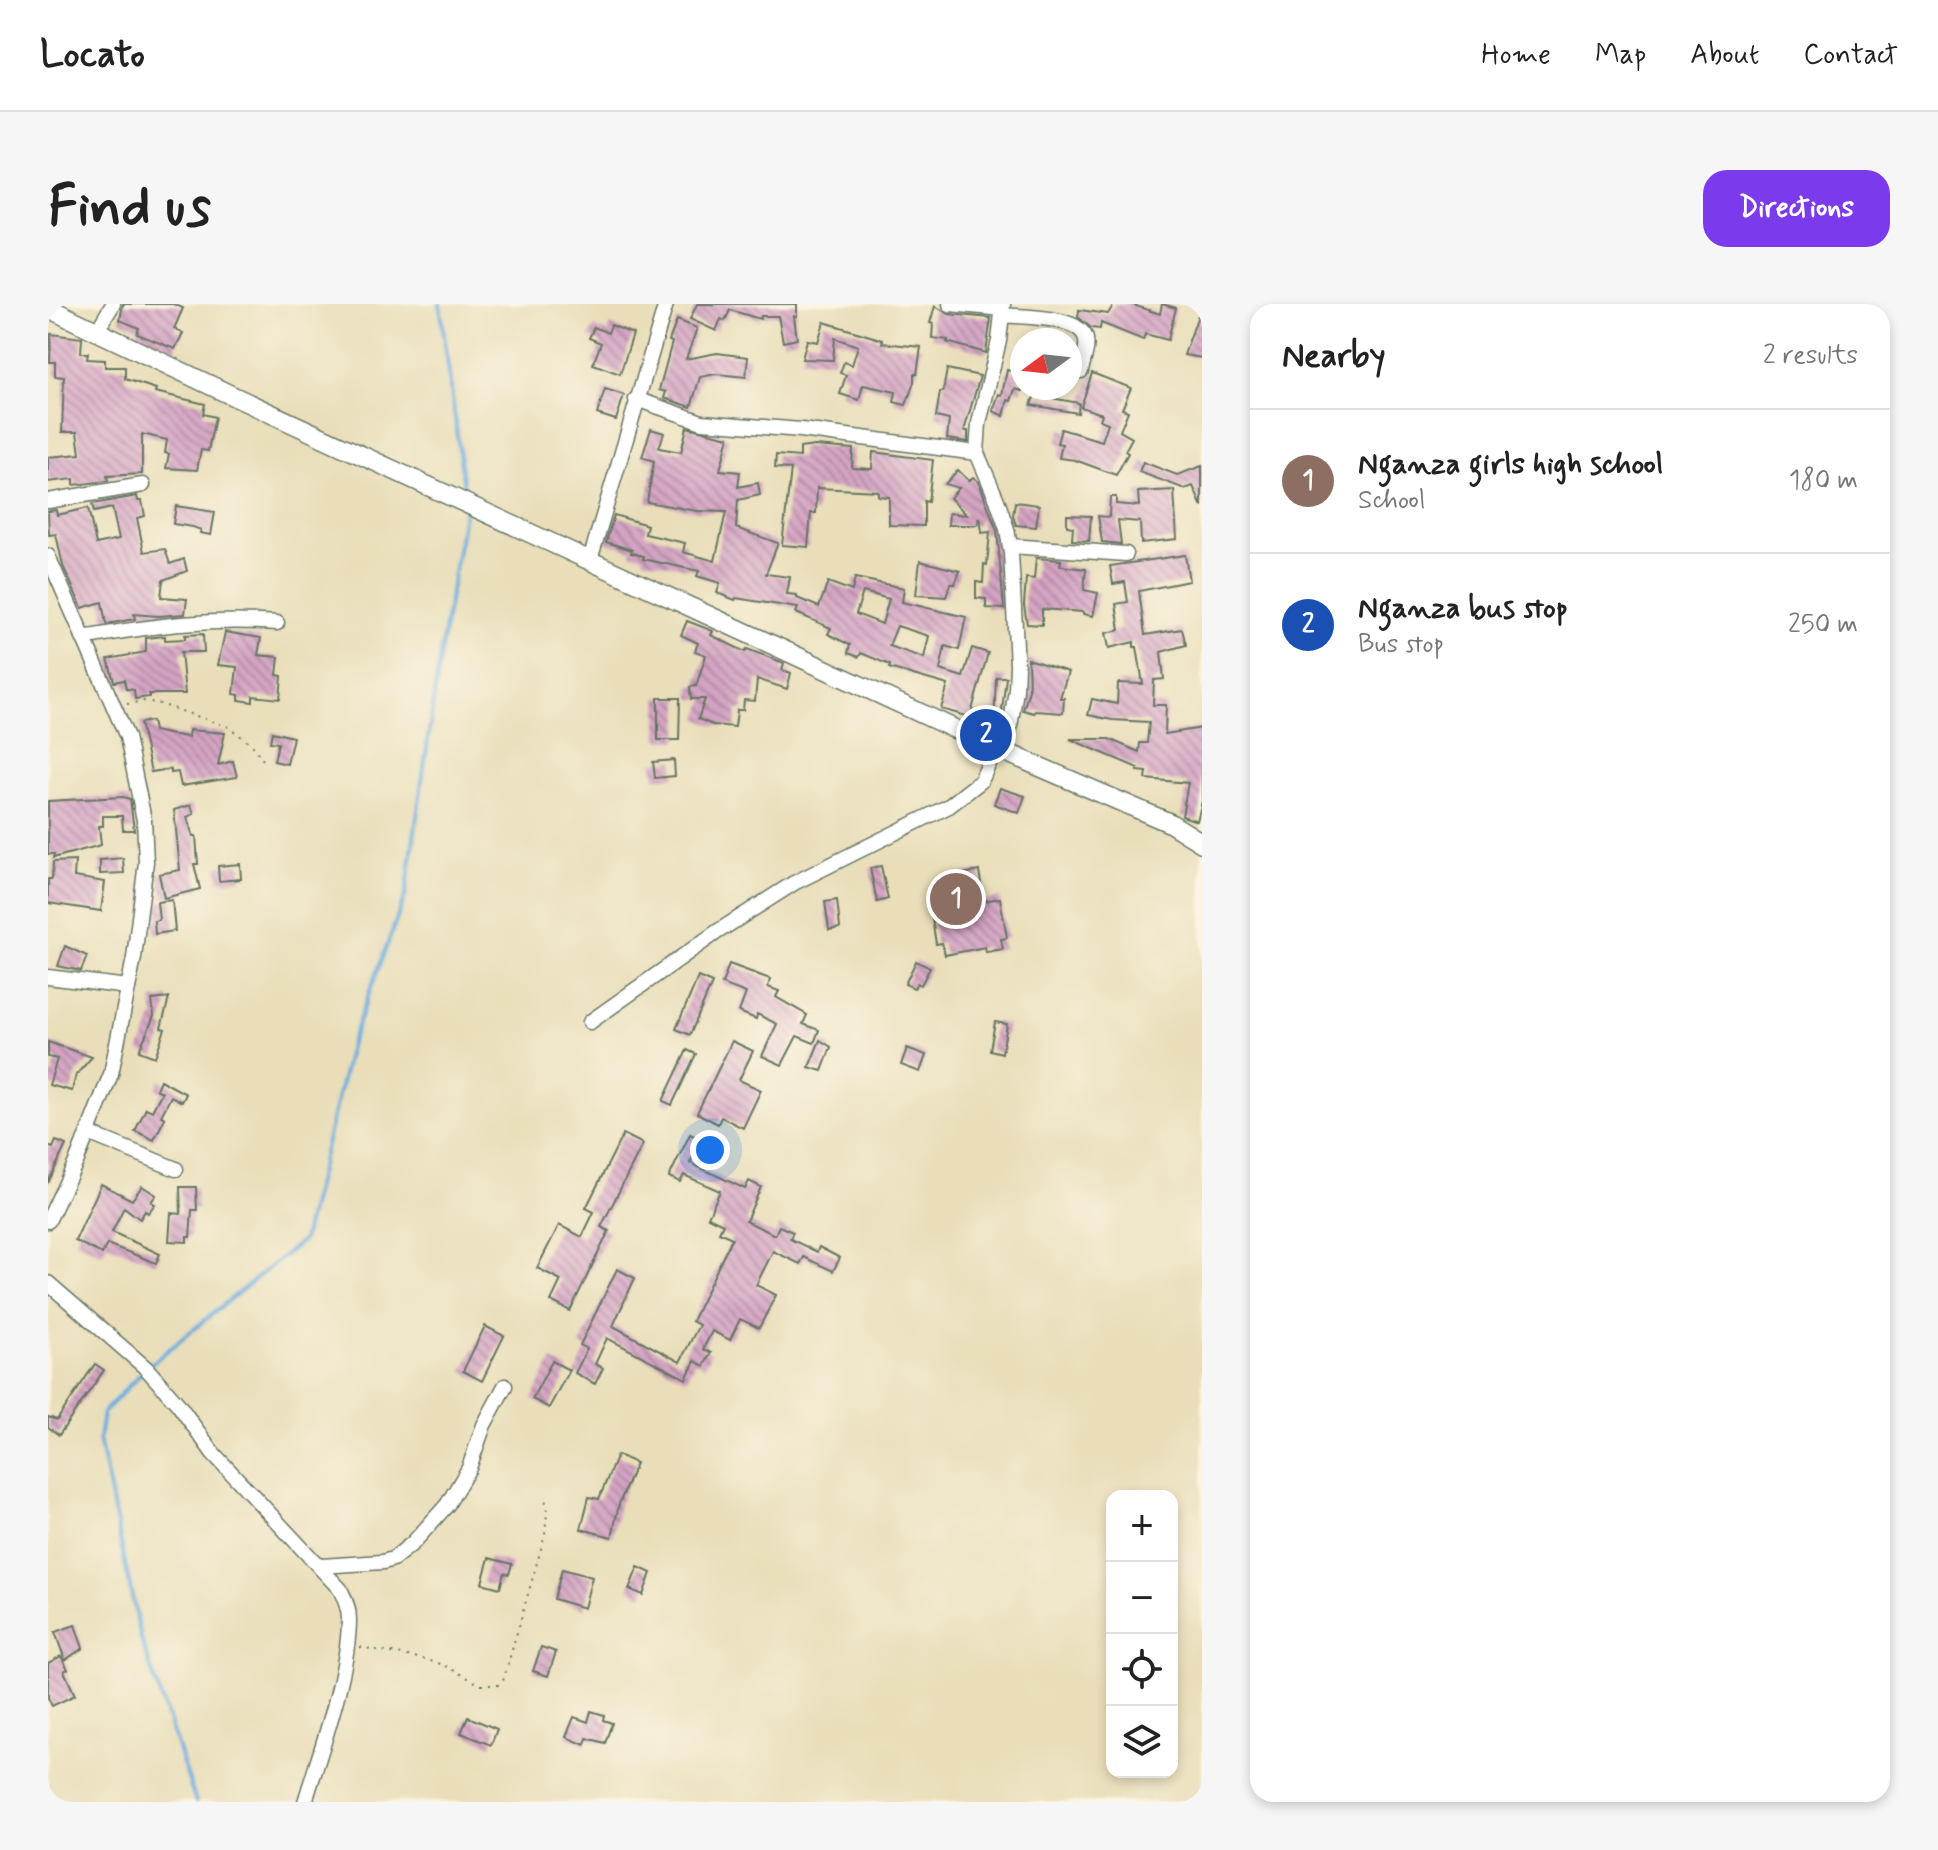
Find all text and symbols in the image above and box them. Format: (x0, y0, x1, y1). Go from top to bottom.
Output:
text: Locato (40, 31, 145, 80)
text: Home (1481, 37, 1551, 74)
text: Map (1595, 37, 1646, 74)
text: About (1690, 37, 1759, 74)
text: Contact (1803, 37, 1898, 74)
button: Directions (1703, 170, 1890, 247)
text: Find us (48, 172, 211, 245)
north arrow (1010, 328, 1082, 400)
text: Nearby (1282, 334, 1386, 379)
text: 2 results (1763, 339, 1858, 373)
text: Nganza girls high school (1358, 445, 1663, 484)
text: 1 (1302, 464, 1314, 498)
text: 180 m (1789, 464, 1858, 498)
text: School (1358, 484, 1425, 518)
text: Nganza bus stop (1358, 589, 1568, 628)
text: 2 (1302, 608, 1314, 642)
text: 250 m (1788, 608, 1858, 642)
text: Bus stop (1358, 628, 1444, 662)
pin: 2 (960, 705, 1012, 765)
pin: 1 (930, 869, 982, 929)
your location (690, 1130, 730, 1170)
map controls (1106, 1490, 1178, 1778)
button: + (1106, 1490, 1178, 1562)
button: − (1106, 1562, 1178, 1634)
button: locate (1106, 1634, 1178, 1706)
button: layers (1106, 1706, 1178, 1778)

